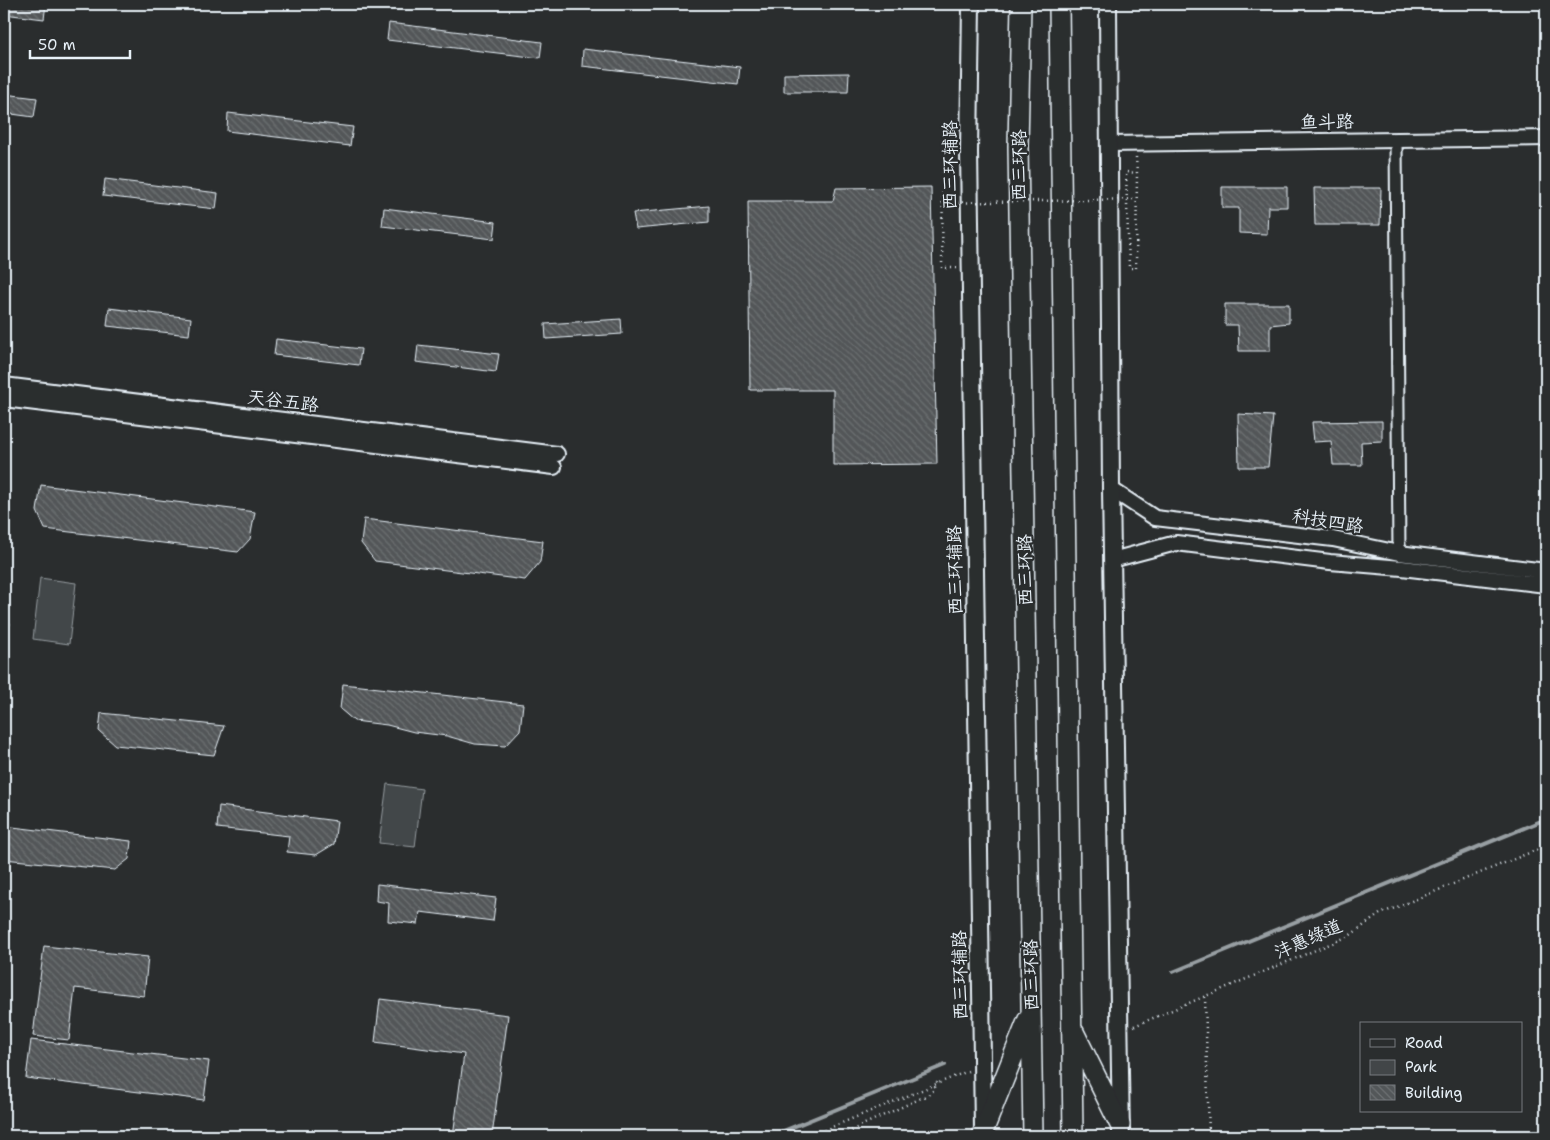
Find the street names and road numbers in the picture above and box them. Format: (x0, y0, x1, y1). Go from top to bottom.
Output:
street label: 鱼斗路 (1300, 110, 1354, 134)
street label: 西三环辅路 (938, 120, 962, 210)
street label: 西三环路 (1007, 129, 1031, 201)
street label: 天谷五路 (246, 385, 320, 417)
street label: 科技四路 (1291, 504, 1365, 538)
street label: 西三环辅路 (942, 525, 968, 615)
street label: 西三环路 (1012, 534, 1038, 606)
street label: 沣惠绿道 (1270, 913, 1346, 965)
street label: 西三环辅路 (947, 930, 973, 1020)
street label: 西三环路 (1018, 939, 1044, 1011)

